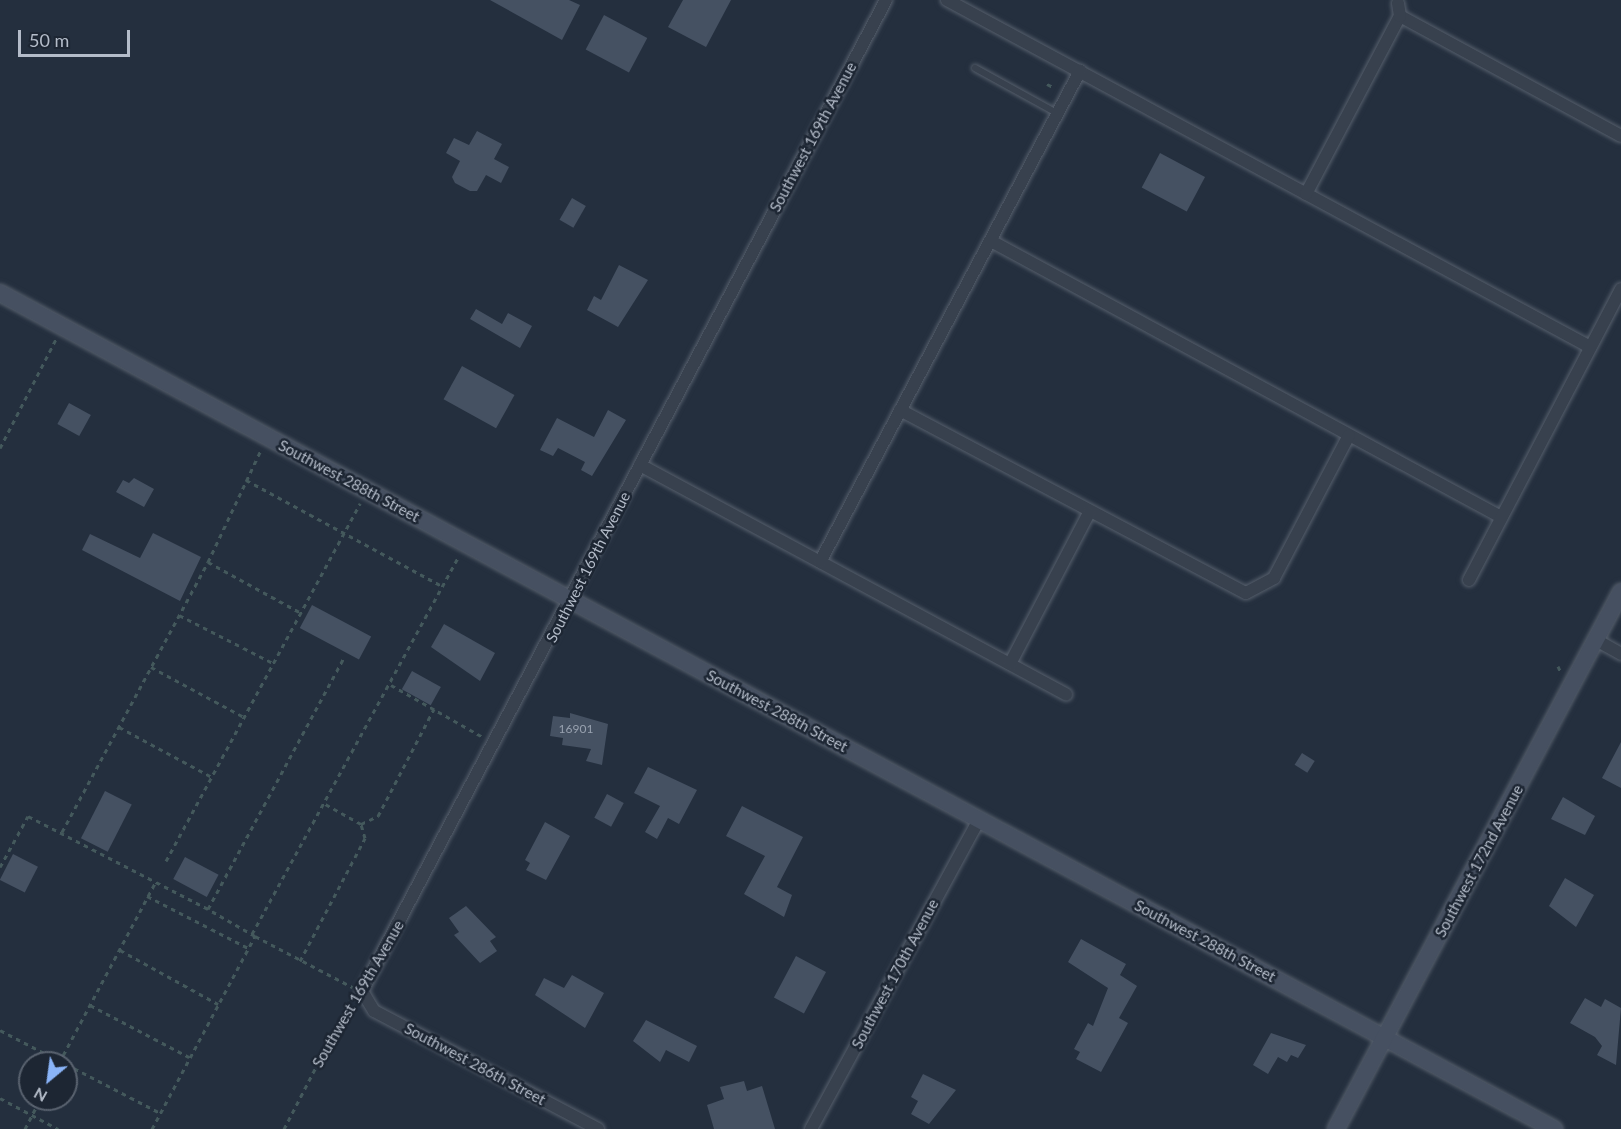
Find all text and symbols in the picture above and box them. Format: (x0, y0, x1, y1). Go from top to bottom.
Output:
scale bar (21, 18, 134, 56)
text: 50 m (29, 29, 69, 51)
street label: Southwest 169th Avenue (766, 59, 860, 215)
street label: Southwest 288th Street (275, 436, 423, 526)
street label: Southwest 169th Avenue (542, 488, 634, 646)
street label: Southwest 288th Street (703, 666, 851, 756)
house number: 16901 (559, 722, 593, 736)
street label: Southwest 172nd Avenue (1431, 782, 1527, 940)
street label: Southwest 170th Avenue (848, 896, 942, 1052)
street label: Southwest 288th Street (1131, 896, 1279, 986)
street label: Southwest 169th Avenue (308, 917, 408, 1071)
street label: Southwest 286th Street (401, 1019, 549, 1109)
north arrow (18, 1051, 78, 1111)
text: N (30, 1084, 50, 1107)

